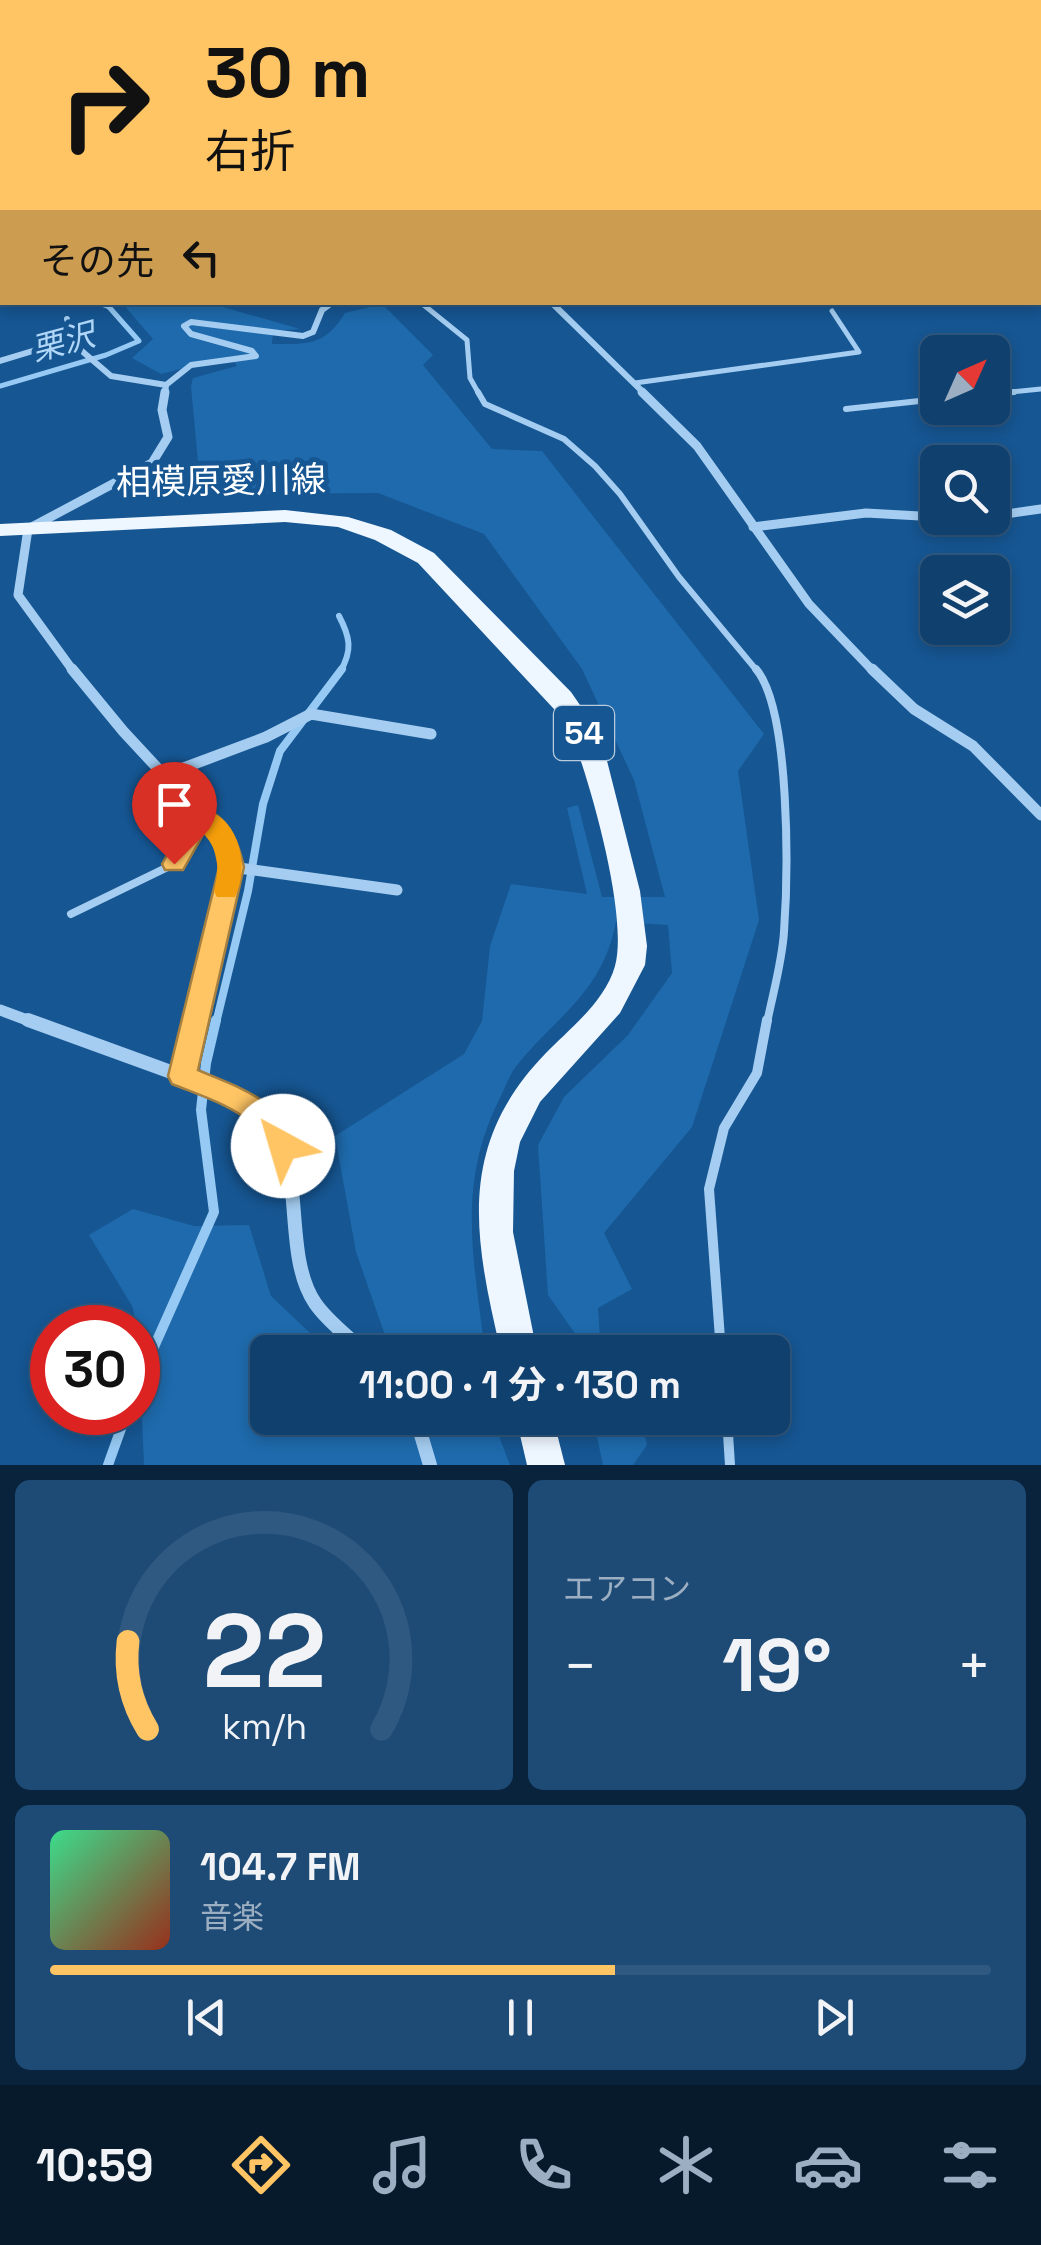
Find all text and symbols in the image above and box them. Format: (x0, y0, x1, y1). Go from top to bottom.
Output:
text: 30 m (205, 28, 370, 117)
icon: right (40, 40, 170, 170)
text: 右折 (205, 123, 295, 180)
icon: left (174, 230, 229, 285)
text: その先 (40, 237, 154, 285)
water label: 栗沢 (27, 313, 103, 370)
north arrow (920, 335, 1010, 425)
map controls (920, 335, 1010, 645)
button: search (920, 445, 1010, 535)
street label: 相模原愛川線 (116, 457, 326, 505)
button: layers (920, 555, 1010, 645)
road number: 54 (554, 706, 614, 760)
pin (132, 762, 217, 865)
icon: arrive (147, 777, 202, 832)
position arrow (231, 1094, 335, 1198)
speed limit sign: 30 (30, 1305, 160, 1435)
text: 11:00 · 1 分 · 130 m (359, 1361, 681, 1409)
text: エアコン (563, 1569, 691, 1609)
text: 22 (202, 1585, 326, 1717)
text: 19° (722, 1617, 832, 1713)
text: − (563, 1631, 597, 1701)
text: + (957, 1631, 991, 1701)
text: km/h (221, 1704, 307, 1749)
text: 104.7 FM (200, 1843, 361, 1891)
text: 音楽 (200, 1897, 264, 1937)
icon: previous (179, 1990, 234, 2045)
icon: pause (493, 1990, 548, 2045)
icon: next (807, 1990, 862, 2045)
icon: directions (226, 2130, 296, 2200)
icon: music (367, 2130, 437, 2200)
icon: phone (509, 2130, 579, 2200)
icon: climate (651, 2130, 721, 2200)
icon: car (793, 2130, 863, 2200)
icon: filters (935, 2130, 1005, 2200)
text: 10:59 (36, 2137, 154, 2194)

